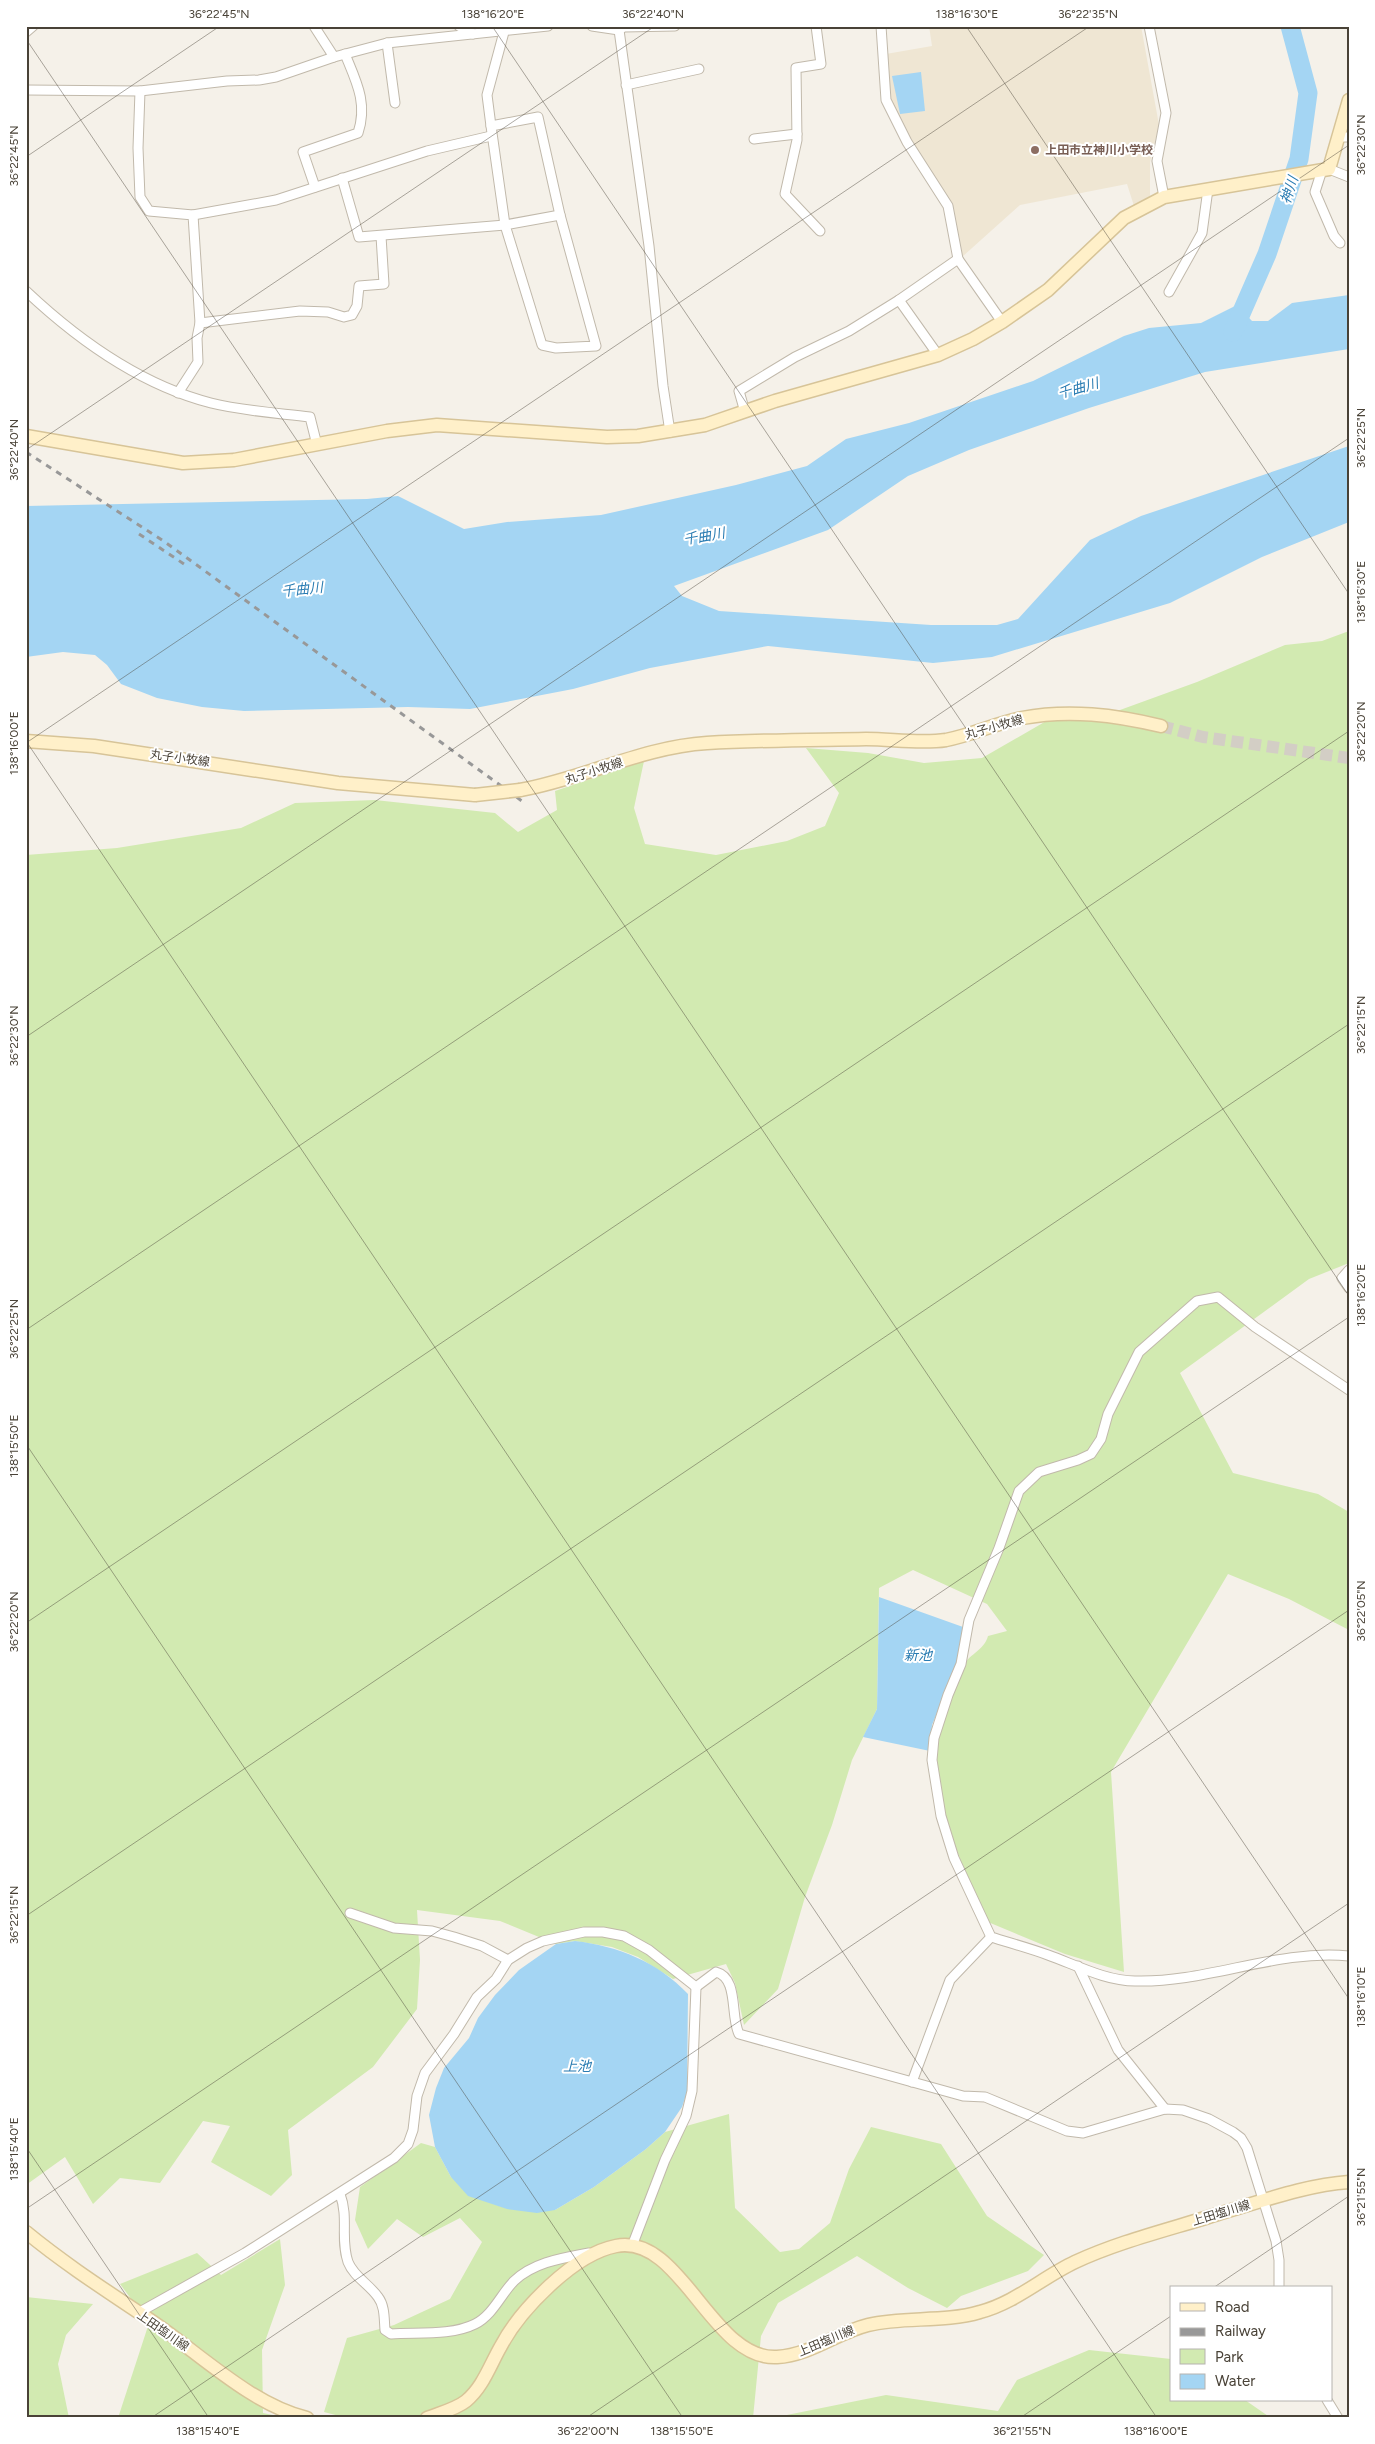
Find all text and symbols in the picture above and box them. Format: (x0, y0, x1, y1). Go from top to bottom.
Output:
text: 36°22'45"N (188, 7, 250, 21)
text: 138°16'20"E (462, 7, 524, 21)
text: 36°22'40"N (622, 7, 684, 21)
text: 138°16'30"E (936, 7, 998, 21)
text: 36°22'35"N (1058, 7, 1118, 21)
text: 36°22'30"N (1354, 115, 1368, 175)
text: 36°22'45"N (7, 125, 21, 187)
place label: 上田市立神川小学校 (1045, 143, 1153, 157)
marker: 上田市立神川小学校 (1029, 144, 1041, 156)
water label: 神川 (1277, 172, 1303, 206)
water label: 千曲川 (1056, 374, 1103, 402)
text: 36°22'25"N (1354, 408, 1368, 468)
text: 36°22'40"N (7, 419, 21, 481)
water label: 千曲川 (682, 524, 728, 549)
text: 138°16'30"E (1354, 561, 1368, 623)
water label: 千曲川 (280, 579, 326, 600)
text: 36°22'20"N (1354, 701, 1368, 763)
text: 138°16'00"E (7, 711, 21, 775)
street label: 丸子小牧線 (963, 712, 1025, 742)
street label: 丸子小牧線 (149, 747, 211, 769)
street label: 丸子小牧線 (563, 755, 625, 787)
text: 36°22'15"N (1354, 996, 1368, 1054)
text: 36°22'30"N (7, 1006, 21, 1066)
text: 138°16'20"E (1354, 1264, 1368, 1326)
text: 36°22'25"N (7, 1299, 21, 1359)
text: 138°15'50"E (7, 1414, 21, 1478)
text: 36°22'05"N (1354, 1580, 1368, 1642)
text: 36°22'20"N (7, 1591, 21, 1653)
water label: 新池 (904, 1647, 934, 1664)
text: 36°22'15"N (7, 1886, 21, 1944)
text: 138°16'10"E (1354, 1966, 1368, 2028)
water label: 上池 (563, 2058, 593, 2075)
text: 138°15'40"E (7, 2117, 21, 2181)
text: 36°21'55"N (1354, 2168, 1368, 2226)
street label: 上田塩川線 (1190, 2198, 1252, 2228)
legend (1170, 2286, 1332, 2402)
text: Road (1215, 2298, 1250, 2316)
street label: 上田塩川線 (134, 2308, 192, 2354)
text: Railway (1215, 2322, 1266, 2340)
street label: 上田塩川線 (796, 2323, 856, 2359)
text: Park (1215, 2348, 1244, 2366)
text: Water (1215, 2372, 1255, 2390)
text: 138°15'40"E (176, 2424, 240, 2438)
text: 36°22'00"N (557, 2424, 619, 2438)
text: 138°15'50"E (650, 2424, 714, 2438)
text: 36°21'55"N (993, 2424, 1051, 2438)
text: 138°16'00"E (1124, 2424, 1188, 2438)

